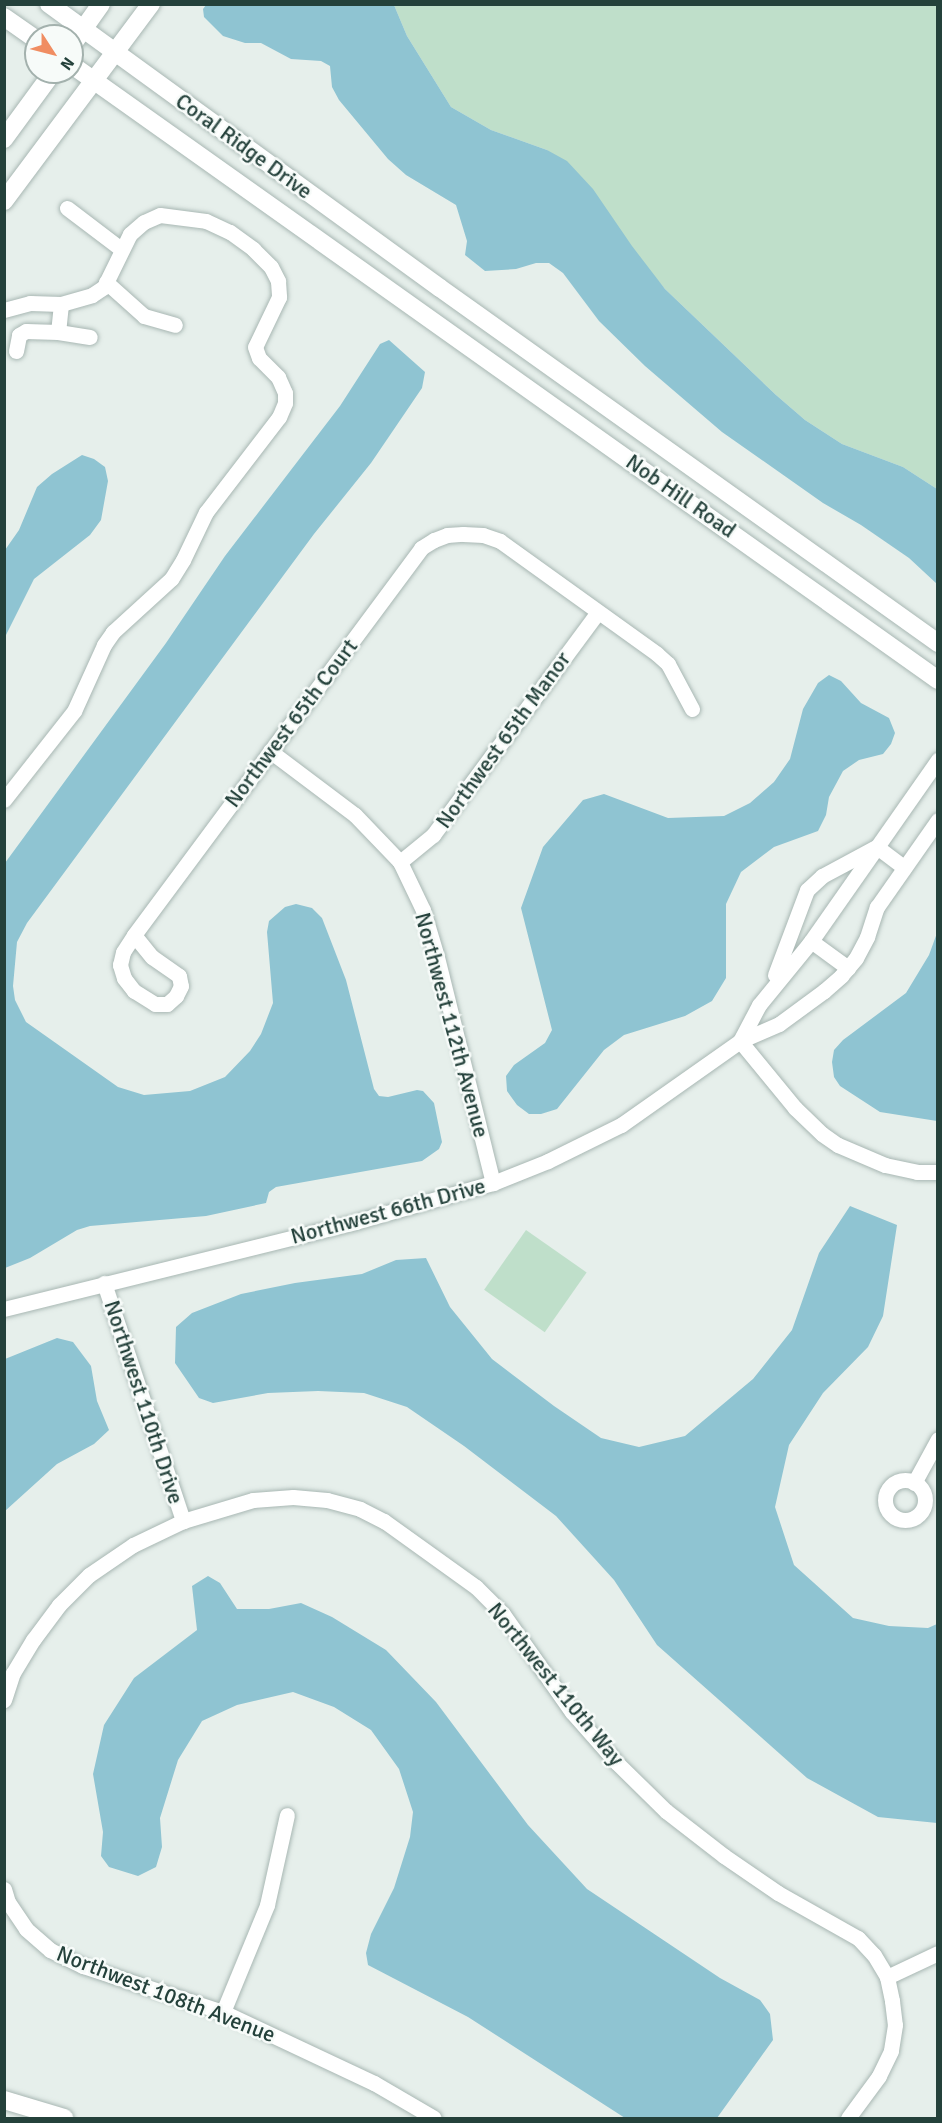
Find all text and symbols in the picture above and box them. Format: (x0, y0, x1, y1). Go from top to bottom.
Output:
north arrow (24, 24, 84, 84)
text: N (56, 53, 78, 74)
street label: Coral Ridge Drive (171, 88, 317, 204)
street label: Nob Hill Road (621, 448, 741, 544)
street label: Northwest 65th Court (219, 634, 363, 812)
street label: Northwest 65th Manor (430, 647, 576, 833)
street label: Northwest 112th Avenue (409, 910, 495, 1140)
street label: Northwest 66th Drive (288, 1172, 488, 1250)
street label: Northwest 110th Drive (99, 1297, 189, 1507)
street label: Northwest 110th Way (482, 1597, 630, 1771)
street label: Northwest 108th Avenue (53, 1940, 279, 2048)

